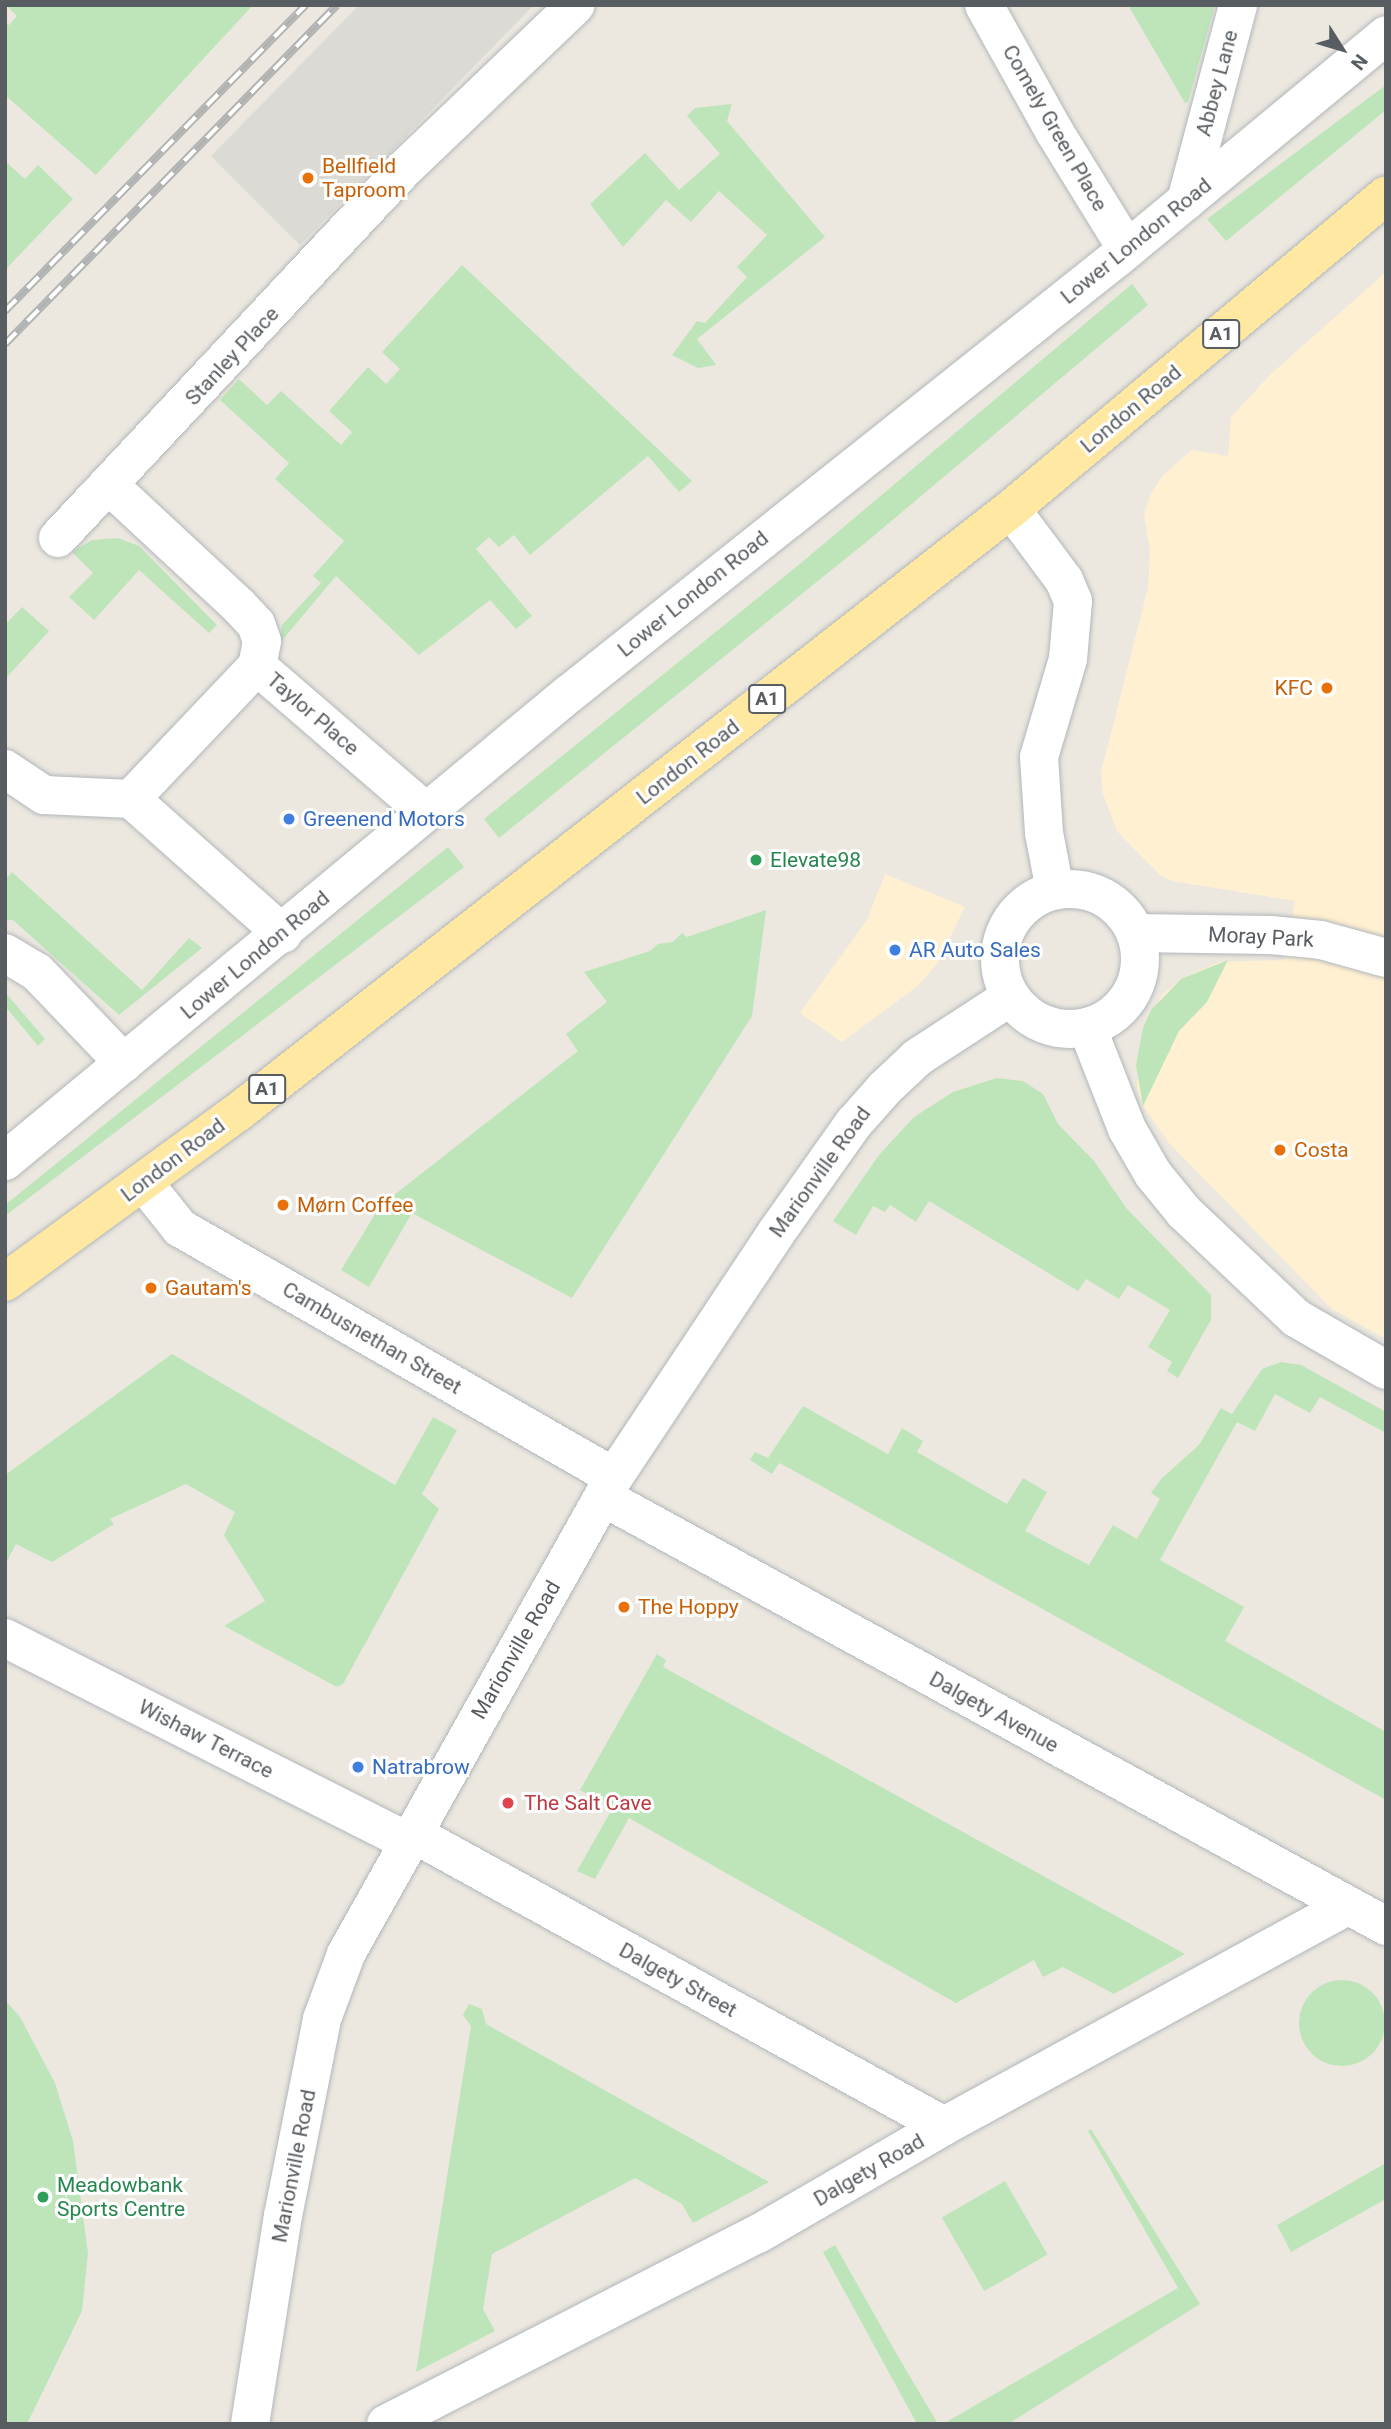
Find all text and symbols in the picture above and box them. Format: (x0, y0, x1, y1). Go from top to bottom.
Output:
north arrow (1307, 14, 1377, 84)
street label: Abbey Lane (1191, 27, 1243, 139)
street label: Comely Green Place (997, 40, 1113, 216)
text: N (1346, 50, 1372, 74)
place label: Bellfield Taproom (322, 153, 406, 203)
marker: Bellfield Taproom (300, 170, 316, 186)
street label: Lower London Road (1056, 173, 1216, 309)
street label: Stanley Place (180, 302, 284, 410)
road number: A1 (1202, 318, 1240, 350)
street label: London Road (1076, 360, 1186, 458)
street label: Lower London Road (613, 526, 773, 662)
street label: Taylor Place (262, 667, 364, 761)
place label: KFC (1275, 675, 1313, 701)
marker: KFC (1319, 680, 1335, 696)
road number: A1 (748, 684, 786, 714)
street label: London Road (632, 714, 744, 810)
place label: Greenend Motors (303, 806, 465, 832)
marker: Greenend Motors (281, 811, 297, 827)
place label: Elevate98 (770, 847, 861, 873)
marker: Elevate98 (748, 852, 764, 868)
street label: Lower London Road (176, 885, 334, 1025)
street label: Moray Park (1208, 922, 1314, 952)
place label: AR Auto Sales (909, 937, 1041, 963)
marker: AR Auto Sales (887, 942, 903, 958)
road number: A1 (248, 1074, 286, 1105)
street label: Marionville Road (764, 1102, 876, 1242)
street label: London Road (116, 1113, 230, 1207)
place label: Costa (1294, 1137, 1349, 1163)
marker: Costa (1272, 1142, 1288, 1158)
place label: Mørn Coffee (297, 1192, 413, 1218)
marker: Mørn Coffee (275, 1197, 291, 1213)
place label: Gautam's (165, 1275, 252, 1301)
street label: Cambusnethan Street (278, 1276, 466, 1400)
marker: Gautam's (143, 1280, 159, 1296)
street label: Marionville Road (466, 1576, 566, 1724)
place label: The Hoppy (638, 1594, 739, 1620)
marker: The Hoppy (616, 1599, 632, 1615)
street label: Dalgety Avenue (925, 1666, 1063, 1758)
street label: Wishaw Terrace (134, 1694, 278, 1784)
place label: Natrabrow (372, 1754, 470, 1780)
marker: Natrabrow (350, 1759, 366, 1775)
place label: The Salt Cave (524, 1790, 652, 1816)
marker: The Salt Cave (498, 1793, 518, 1813)
street label: Dalgety Street (615, 1937, 741, 2023)
street label: Marionville Road (267, 2087, 321, 2245)
street label: Dalgety Road (809, 2128, 929, 2212)
place label: Meadowbank Sports Centre (57, 2172, 185, 2222)
marker: Meadowbank Sports Centre (35, 2189, 51, 2205)

